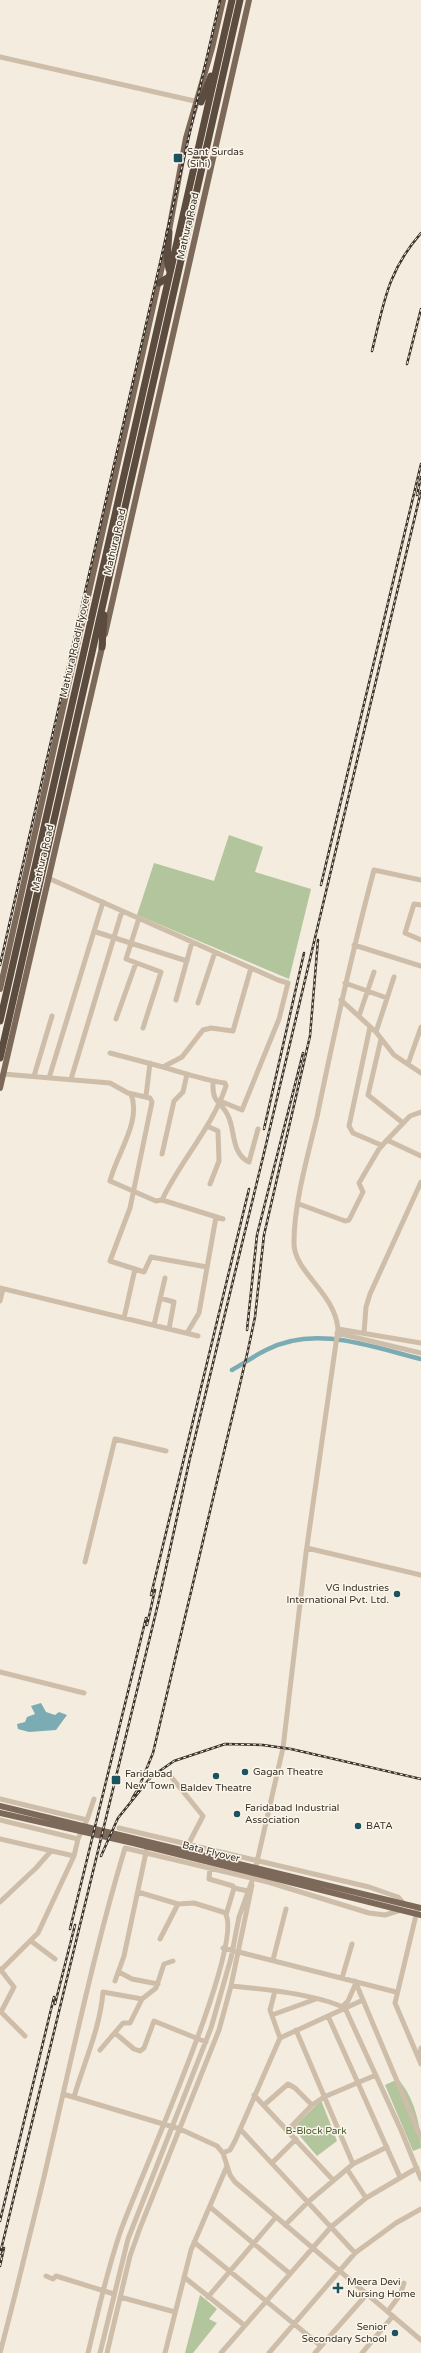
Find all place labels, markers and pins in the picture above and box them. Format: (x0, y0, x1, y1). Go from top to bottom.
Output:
place label: Sant Surdas (Sihi) (187, 146, 244, 170)
marker: Sant Surdas (Sihi) (172, 152, 184, 164)
place label: VG Industries International Pvt. Ltd. (287, 1582, 389, 1606)
marker: VG Industries International Pvt. Ltd. (392, 1589, 402, 1599)
place label: Gagan Theatre (253, 1766, 324, 1778)
marker: Gagan Theatre (240, 1767, 250, 1777)
place label: Faridabad New Town (125, 1768, 175, 1792)
marker: Baldev Theatre (211, 1771, 221, 1781)
marker: Faridabad New Town (110, 1774, 122, 1786)
place label: Baldev Theatre (180, 1782, 252, 1794)
place label: Faridabad Industrial Association (245, 1802, 339, 1826)
marker: Faridabad Industrial Association (232, 1809, 242, 1819)
place label: BATA (366, 1820, 393, 1832)
marker: BATA (353, 1821, 363, 1831)
place label: Meera Devi Nursing Home (347, 2276, 416, 2300)
marker: Meera Devi Nursing Home (332, 2282, 344, 2294)
place label: Senior Secondary School (302, 2321, 387, 2345)
marker: Senior Secondary School (390, 2328, 400, 2338)

